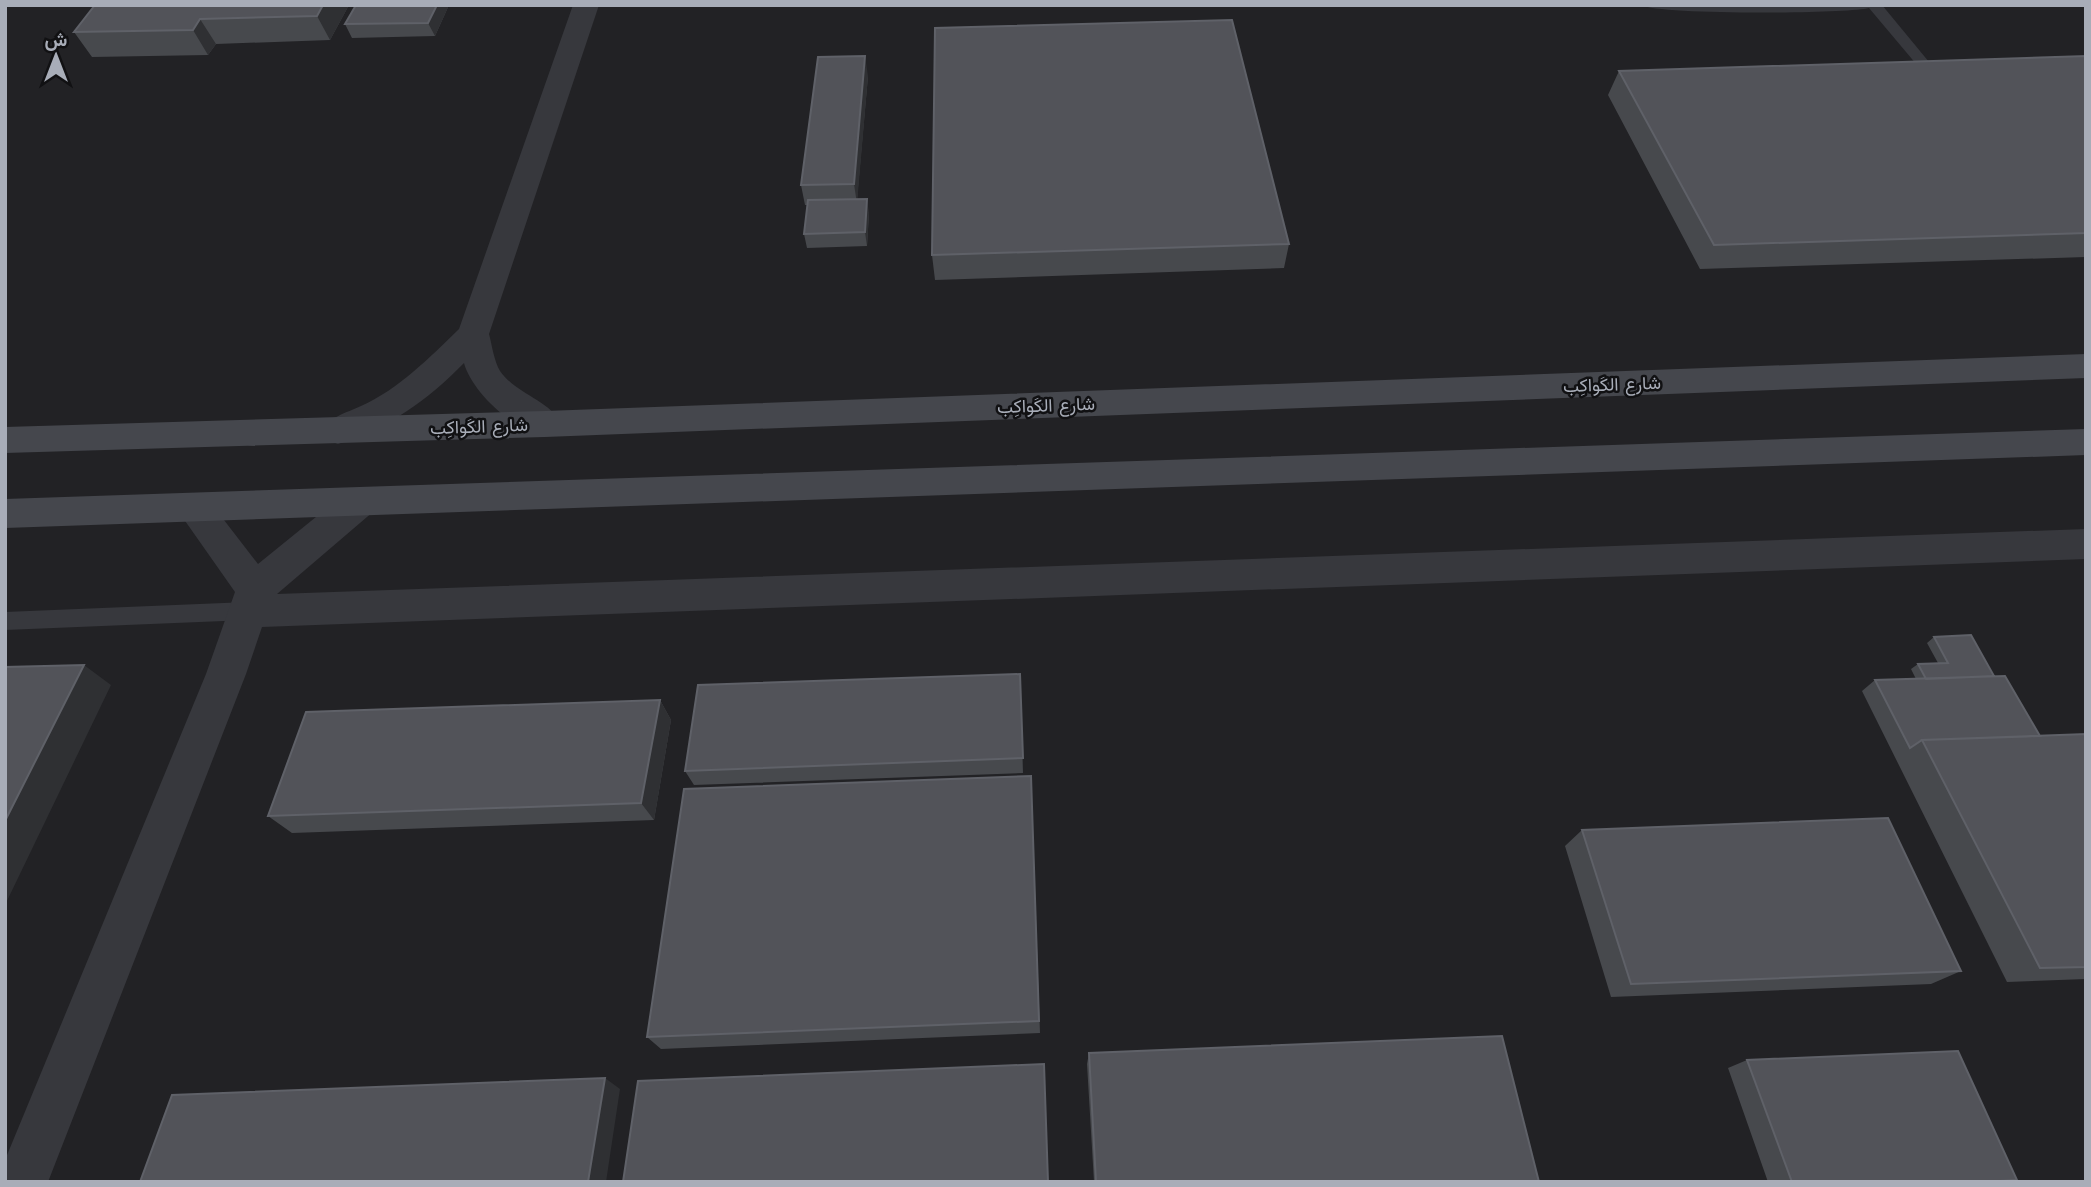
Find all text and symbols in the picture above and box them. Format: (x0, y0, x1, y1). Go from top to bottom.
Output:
north arrow (21, 21, 91, 91)
text: ش (45, 28, 68, 51)
street label: شارع الكَواكِب (1563, 372, 1661, 398)
street label: شارع الكَواكِب (997, 393, 1095, 419)
street label: شارع الكَواكِب (430, 414, 528, 440)

